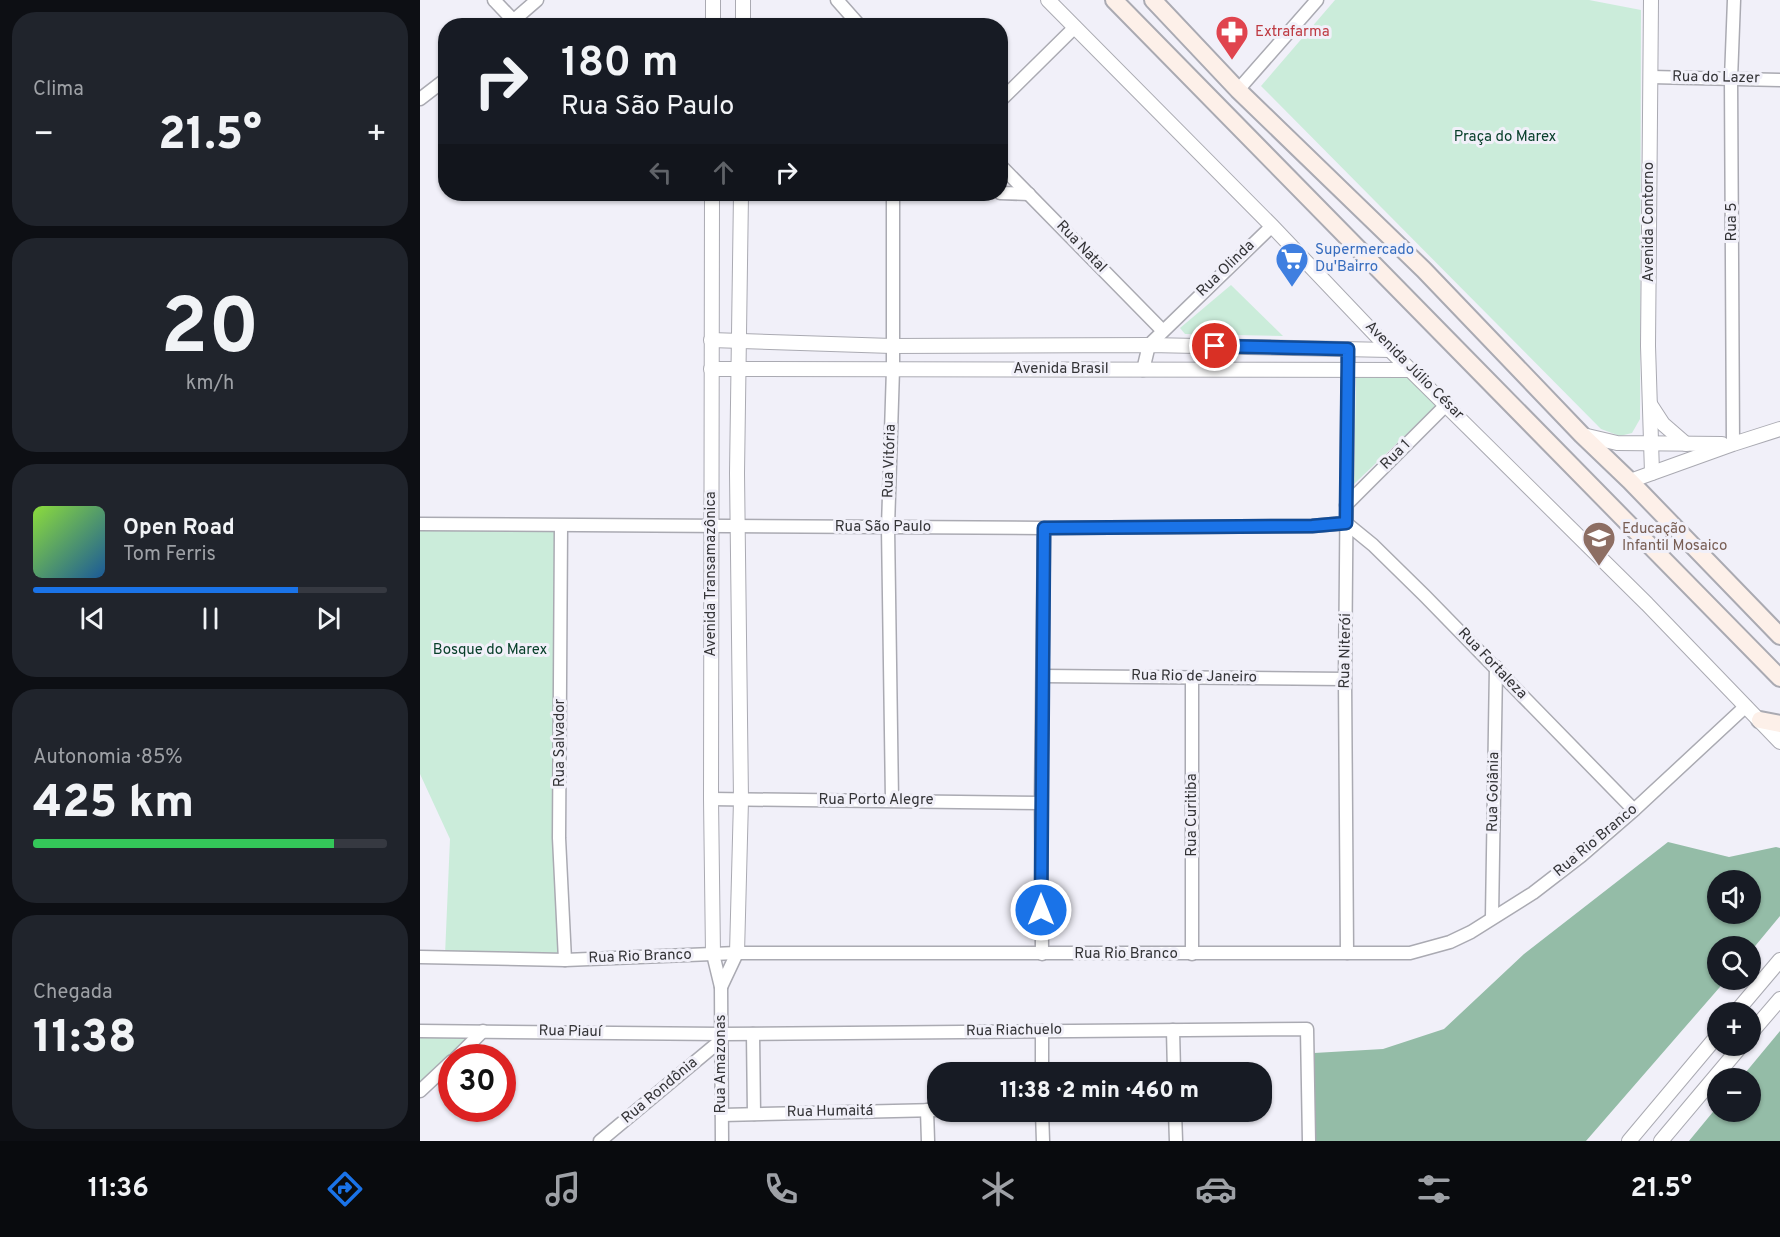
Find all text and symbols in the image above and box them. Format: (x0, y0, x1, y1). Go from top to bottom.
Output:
pharmacy icon: Extrafarma (1214, 14, 1250, 61)
place label: Extrafarma (1255, 23, 1330, 42)
text: 180 m (561, 38, 678, 91)
icon: right (462, 42, 540, 120)
street label: Rua do Lazer (1672, 68, 1760, 88)
text: Clima (33, 77, 84, 103)
text: Rua São Paulo (561, 90, 734, 124)
text: 21.5° (158, 108, 262, 165)
text: − (33, 115, 54, 157)
text: + (366, 115, 387, 157)
park label: Praça do Marex (1454, 128, 1557, 147)
icon: left (644, 156, 677, 189)
icon: ahead (707, 156, 740, 189)
icon: right (770, 156, 803, 189)
street label: Avenida Contorno (1640, 162, 1659, 282)
street label: Rua 5 (1723, 202, 1742, 242)
street label: Rua Natal (1052, 217, 1110, 277)
street label: Rua Olinda (1193, 237, 1259, 301)
supermarket icon: Supermercado Du'Bairro (1274, 241, 1310, 288)
place label: Supermercado Du'Bairro (1315, 241, 1414, 277)
text: 20 (161, 282, 259, 381)
street label: Avenida Júlio César (1361, 318, 1468, 425)
pin (1189, 320, 1240, 371)
icon: arrive (1198, 329, 1231, 362)
street label: Avenida Brasil (1013, 360, 1109, 379)
text: km/h (186, 371, 234, 397)
street label: Rua Vitória (879, 424, 901, 498)
street label: Rua 1 (1377, 436, 1415, 474)
street label: Avenida Transamazônica (702, 491, 721, 657)
text: Open Road (123, 515, 235, 542)
street label: Rua São Paulo (835, 518, 931, 537)
school or university icon: Educação Infantil Mosaico (1581, 520, 1617, 567)
place label: Educação Infantil Mosaico (1622, 520, 1727, 556)
text: Tom Ferris (123, 542, 216, 568)
icon: previous (76, 602, 109, 635)
icon: pause (194, 602, 227, 635)
icon: next (312, 602, 345, 635)
street label: Rua Niterói (1336, 613, 1356, 689)
street label: Rua Fortaleza (1453, 624, 1531, 704)
park label: Bosque do Marex (433, 641, 547, 660)
street label: Rua Rio de Janeiro (1131, 666, 1257, 688)
street label: Rua Salvador (551, 699, 570, 787)
text: Autonomia · 85% (33, 745, 183, 771)
street label: Rua Goiânia (1484, 752, 1504, 832)
street label: Rua Curitiba (1183, 773, 1202, 857)
text: 425 km (33, 776, 194, 833)
street label: Rua Porto Alegre (819, 791, 933, 810)
street label: Rua Rio Branco (1550, 800, 1642, 882)
map controls (1707, 870, 1761, 1122)
button: sound (1707, 870, 1761, 924)
position arrow (1009, 878, 1073, 942)
button: search (1707, 936, 1761, 990)
street label: Rua Rio Branco (1074, 945, 1178, 964)
street label: Rua Rio Branco (588, 946, 692, 968)
text: Chegada (33, 980, 113, 1006)
button: + (1707, 1002, 1761, 1056)
text: 11:38 (33, 1011, 137, 1068)
street label: Rua Amazonas (712, 1014, 731, 1114)
street label: Rua Riachuelo (966, 1021, 1062, 1041)
street label: Rua Piauí (538, 1022, 603, 1042)
speed limit sign: 30 (438, 1044, 516, 1122)
street label: Rua Rondônia (618, 1054, 702, 1128)
button: − (1707, 1068, 1761, 1122)
text: 11:38 · 2 min · 460 m (1000, 1078, 1199, 1105)
street label: Rua Humaitá (786, 1102, 874, 1122)
icon: directions (324, 1168, 366, 1210)
icon: music (542, 1168, 584, 1210)
icon: phone (760, 1168, 802, 1210)
icon: climate (977, 1168, 1019, 1210)
icon: car (1195, 1168, 1237, 1210)
icon: filters (1413, 1168, 1455, 1210)
text: 11:36 (88, 1172, 149, 1206)
text: 21.5° (1630, 1172, 1692, 1206)

